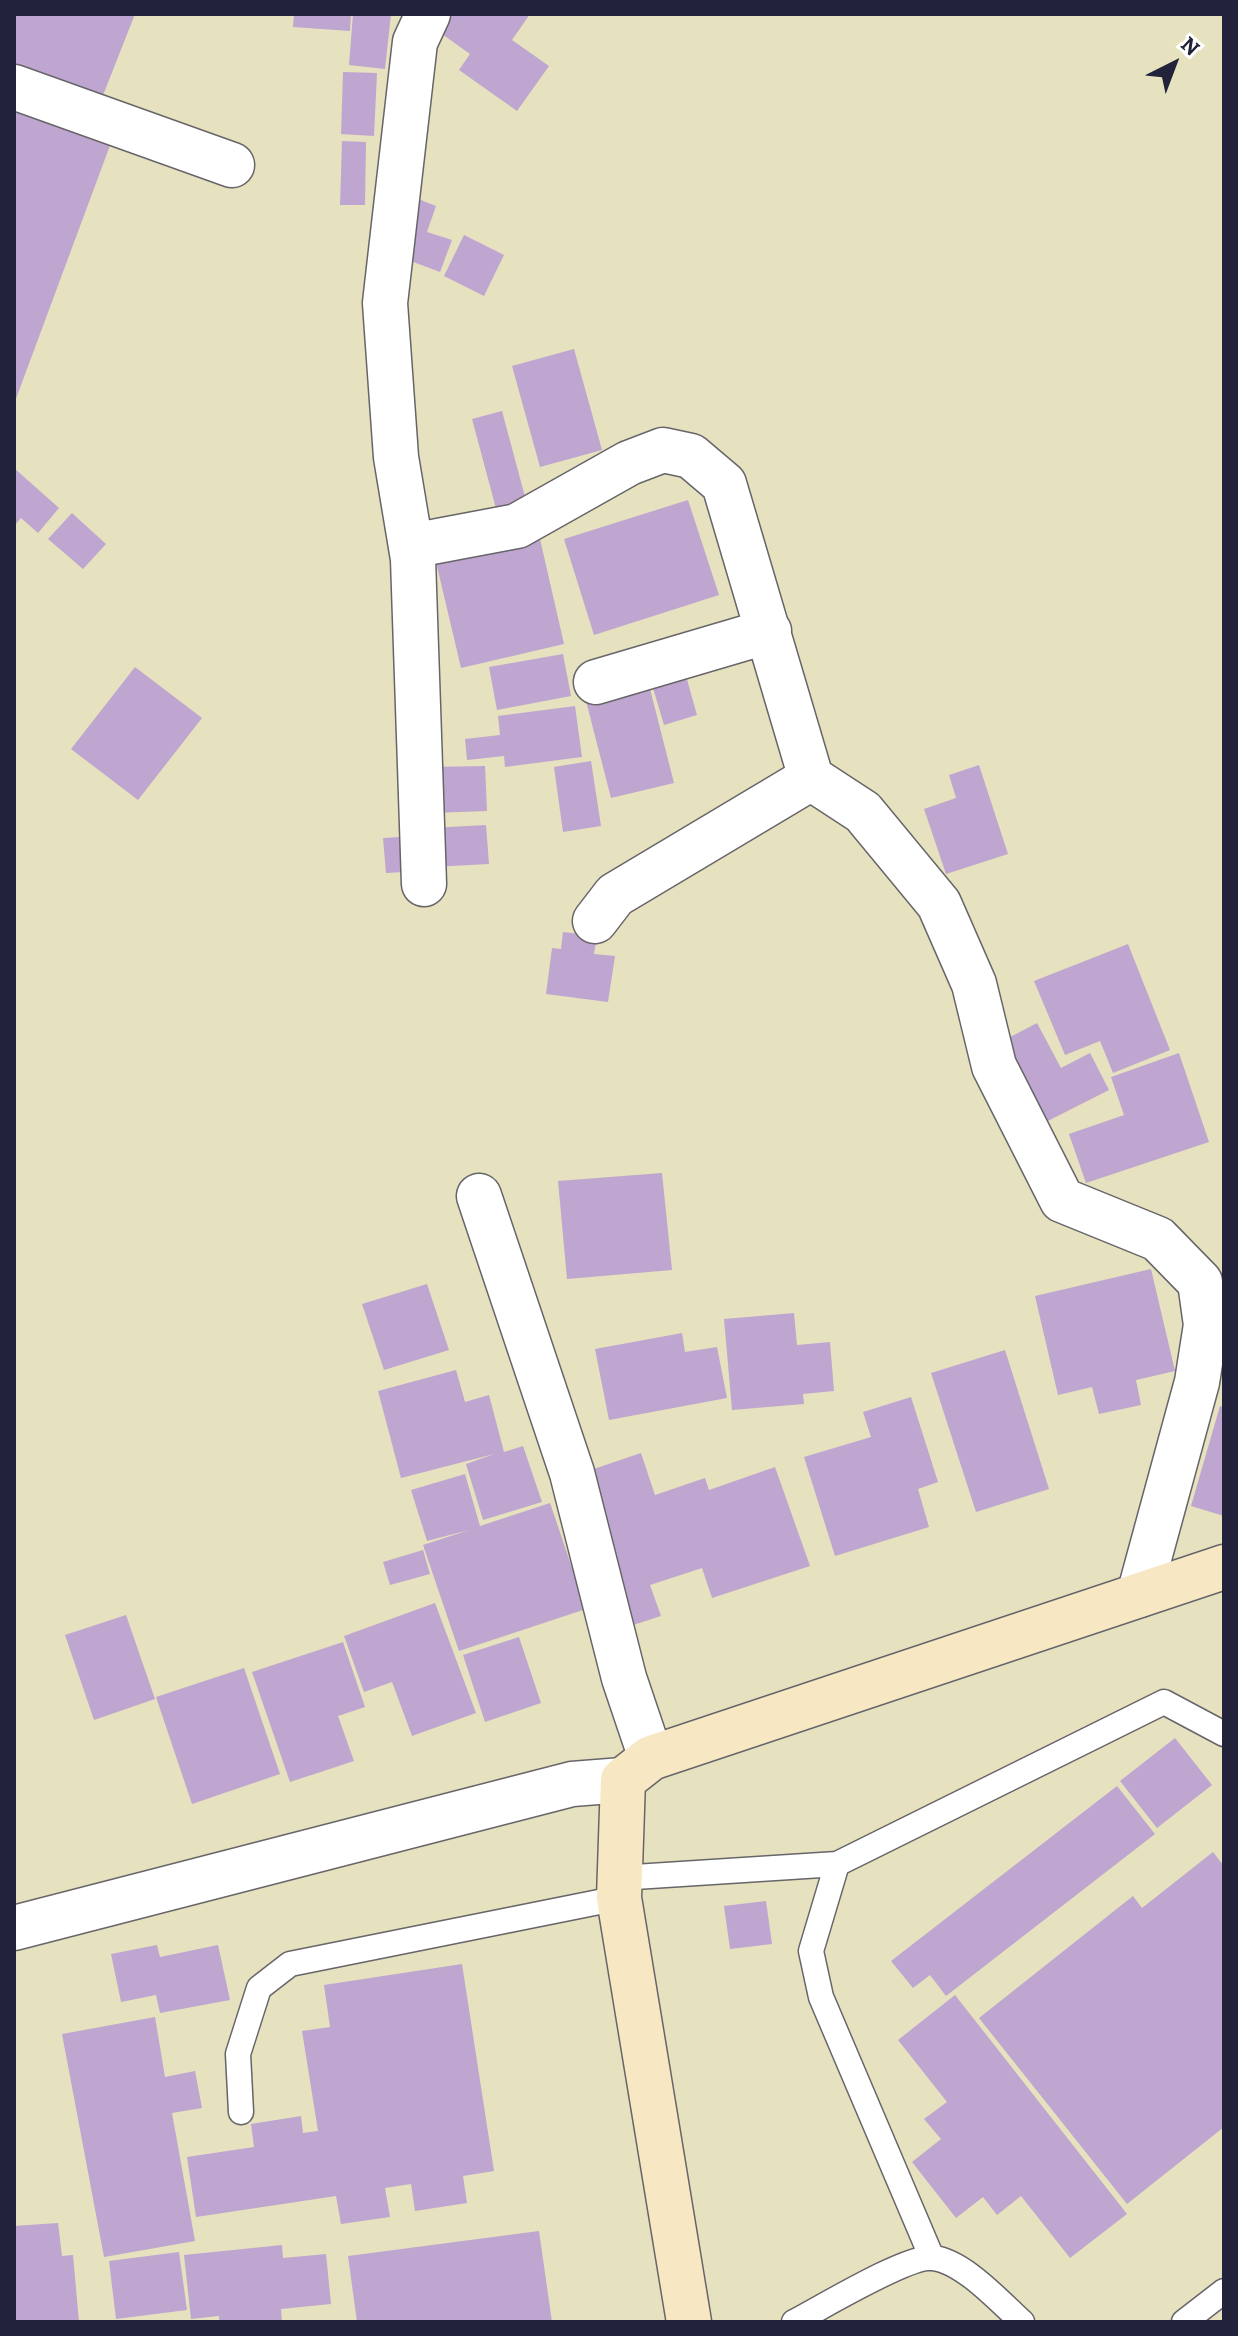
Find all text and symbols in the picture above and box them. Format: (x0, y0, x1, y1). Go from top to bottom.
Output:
north arrow (1134, 24, 1214, 104)
text: N (1174, 30, 1206, 63)

